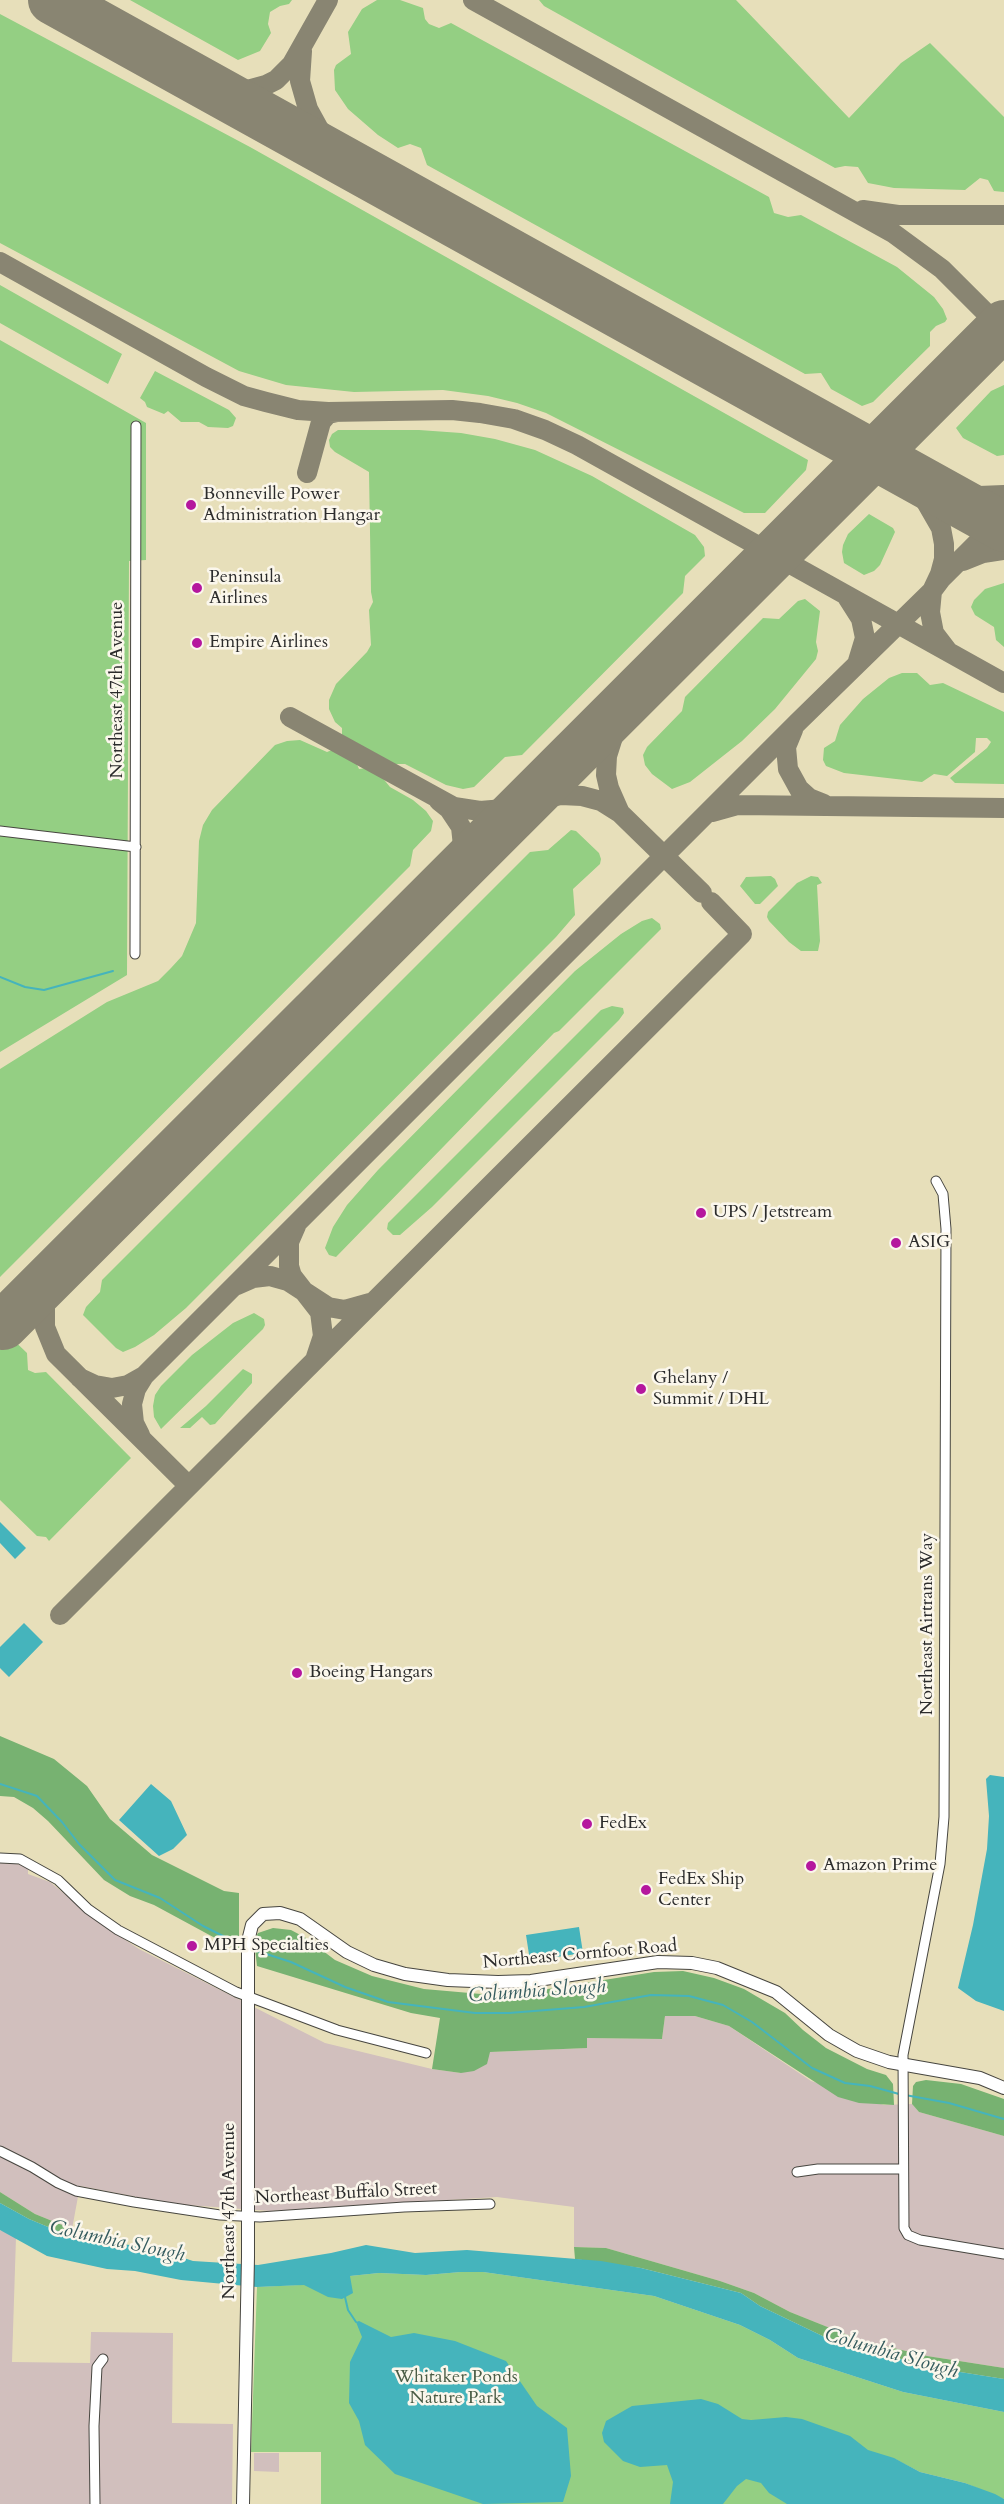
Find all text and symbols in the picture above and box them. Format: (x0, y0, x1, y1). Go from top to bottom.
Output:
place label: Bonneville Power Administration Hangar (203, 484, 380, 526)
marker: Bonneville Power Administration Hangar (184, 498, 198, 512)
place label: Peninsula Airlines (209, 567, 282, 610)
marker: Peninsula Airlines (190, 581, 204, 595)
street label: Northeast 47th Avenue (107, 602, 129, 778)
place label: Empire Airlines (209, 632, 328, 654)
marker: Empire Airlines (190, 636, 204, 650)
place label: UPS / Jetstream (713, 1202, 832, 1224)
marker: UPS / Jetstream (694, 1206, 708, 1220)
place label: ASIG (908, 1232, 950, 1254)
marker: ASIG (889, 1236, 903, 1250)
place label: Ghelany / Summit / DHL (653, 1368, 769, 1410)
marker: Ghelany / Summit / DHL (634, 1382, 648, 1396)
street label: Northeast Airtrans Way (917, 1533, 939, 1715)
place label: Boeing Hangars (309, 1662, 433, 1684)
marker: Boeing Hangars (290, 1666, 304, 1680)
place label: FedEx (599, 1813, 647, 1835)
marker: FedEx (580, 1817, 594, 1831)
place label: Amazon Prime (823, 1855, 937, 1877)
marker: Amazon Prime (804, 1859, 818, 1873)
place label: FedEx Ship Center (658, 1869, 744, 1912)
marker: FedEx Ship Center (639, 1883, 653, 1897)
place label: MPH Specialties (204, 1935, 329, 1957)
street label: Northeast Cornfoot Road (482, 1936, 678, 1974)
marker: MPH Specialties (185, 1939, 199, 1953)
water label: Columbia Slough (468, 1975, 606, 2009)
street label: Northeast 47th Avenue (219, 2123, 241, 2299)
street label: Northeast Buffalo Street (254, 2178, 438, 2210)
water label: Columbia Slough (47, 2216, 187, 2268)
water label: Columbia Slough (822, 2324, 960, 2384)
park label: Whitaker Ponds Nature Park (394, 2367, 518, 2410)

